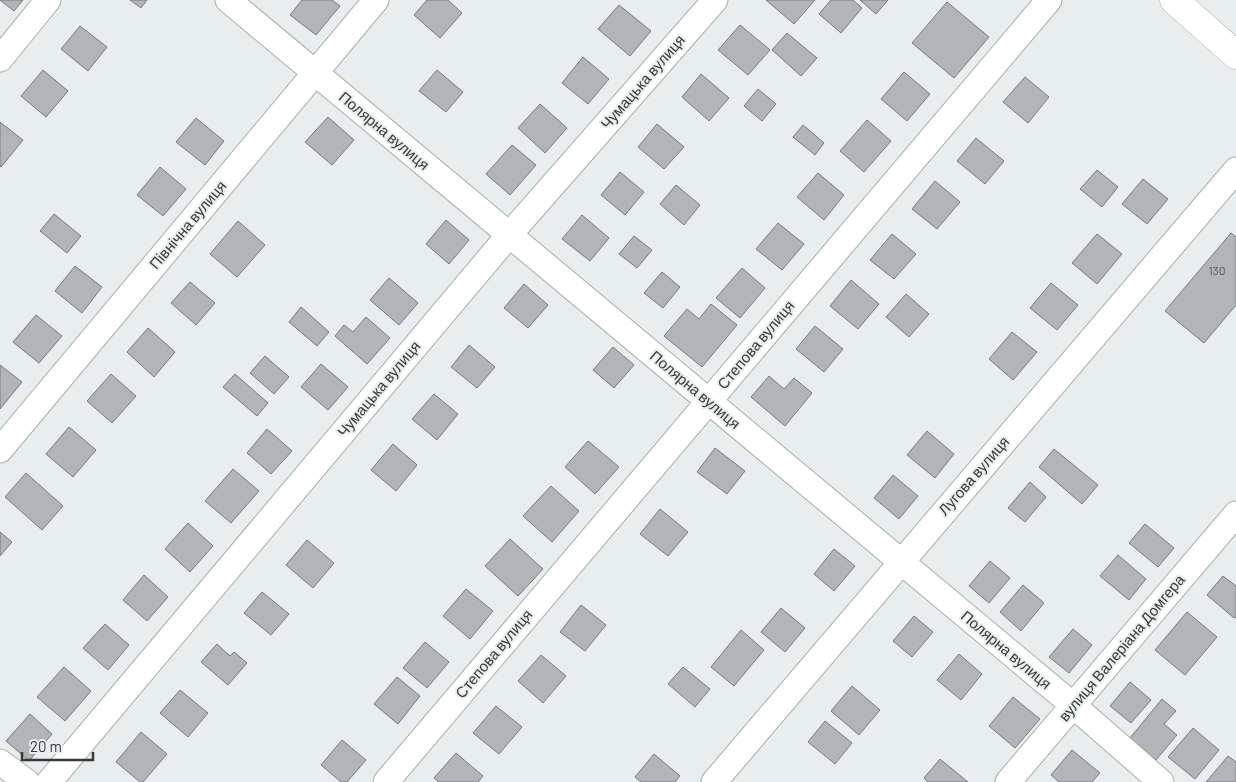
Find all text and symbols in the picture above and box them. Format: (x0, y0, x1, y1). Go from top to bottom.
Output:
street label: Чумацька вулиця (596, 30, 688, 132)
street label: Полярна вулиця (336, 87, 433, 173)
street label: Північна вулиця (145, 177, 229, 272)
house number: 130 (1208, 263, 1226, 277)
street label: Степова вулиця (713, 296, 798, 392)
street label: Чумацька вулиця (333, 337, 423, 440)
street label: Полярна вулиця (647, 346, 744, 432)
street label: Лугова вулиця (934, 432, 1012, 519)
street label: вулиця Валеріана Домгера (1055, 570, 1188, 724)
street label: Степова вулиця (451, 605, 536, 701)
street label: Полярна вулиця (958, 606, 1055, 692)
scale bar (22, 730, 94, 762)
text: 20 m (30, 737, 62, 755)

